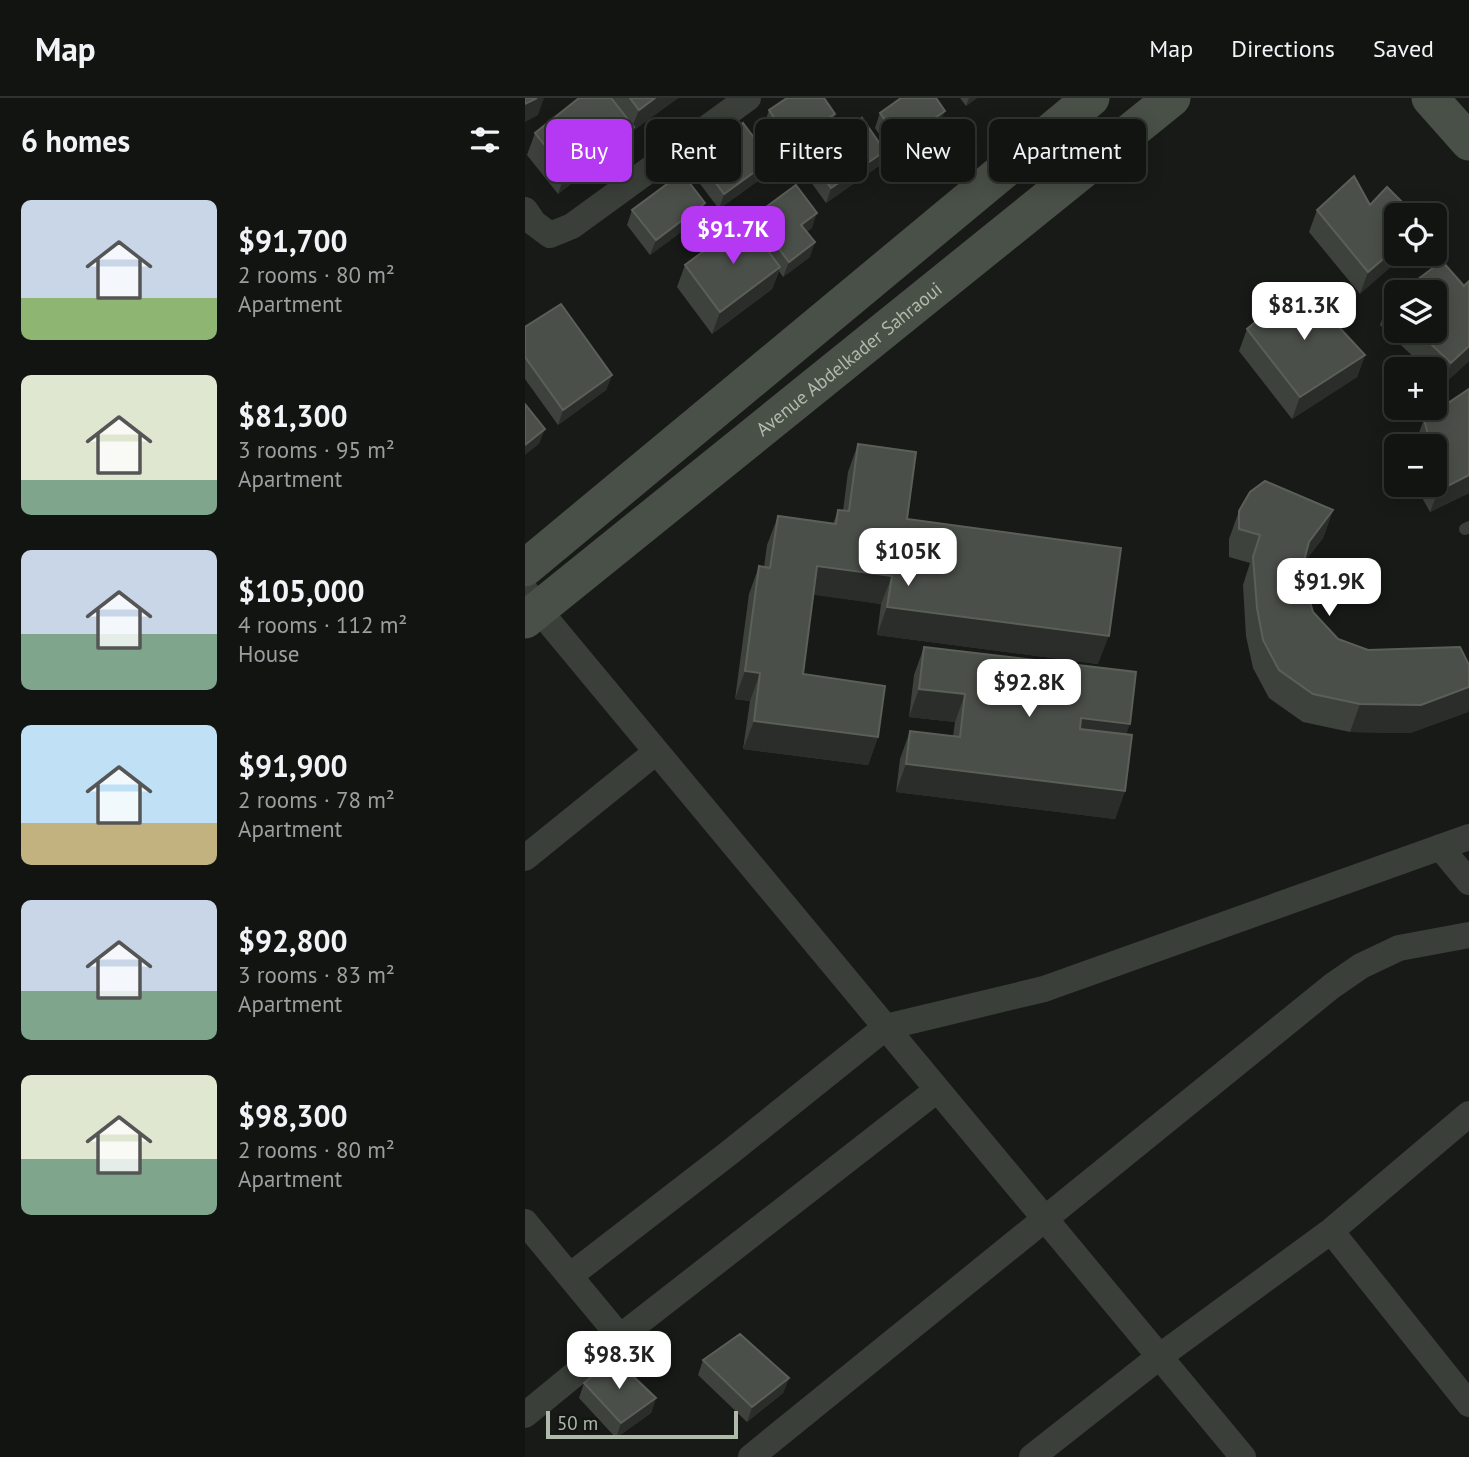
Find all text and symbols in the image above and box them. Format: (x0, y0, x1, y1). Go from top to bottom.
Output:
text: Map (35, 27, 96, 70)
text: Map (1149, 33, 1193, 64)
text: Directions (1231, 33, 1335, 64)
text: Saved (1373, 33, 1434, 64)
chip: Buy (546, 119, 632, 182)
chip: Rent (646, 119, 741, 182)
chip: Filters (755, 119, 867, 182)
chip: New (881, 119, 975, 182)
chip: Apartment (989, 119, 1146, 182)
text: 6 homes (21, 121, 130, 160)
icon: filters (466, 121, 504, 159)
map controls (1384, 203, 1447, 497)
button: locate (1384, 203, 1447, 266)
pin: $91.7K (676, 206, 790, 266)
text: $91.7K (697, 214, 769, 243)
text: $91,700 (238, 221, 348, 260)
icon: home (77, 228, 161, 312)
text: 2 rooms · 80 m² (238, 260, 395, 289)
street label: Avenue Abdelkader Sahraoui (751, 277, 947, 441)
button: layers (1384, 280, 1447, 343)
pin: $81.3K (1247, 282, 1361, 342)
text: Apartment (238, 289, 342, 318)
text: $81.3K (1268, 290, 1340, 319)
button: + (1384, 357, 1447, 420)
text: $81,300 (238, 396, 348, 435)
icon: home (77, 403, 161, 487)
button: − (1384, 434, 1447, 497)
text: 3 rooms · 95 m² (238, 435, 395, 464)
text: Apartment (238, 464, 342, 493)
pin: $105K (859, 528, 957, 588)
text: $105K (875, 536, 941, 565)
pin: $91.9K (1272, 559, 1386, 618)
text: $91.9K (1293, 566, 1365, 595)
text: $105,000 (238, 571, 365, 610)
icon: home (77, 578, 161, 662)
text: 4 rooms · 112 m² (238, 610, 407, 639)
text: House (238, 639, 300, 668)
pin: $92.8K (972, 660, 1086, 719)
text: $92.8K (993, 667, 1065, 696)
text: $91,900 (238, 746, 348, 785)
icon: home (77, 753, 161, 837)
text: 2 rooms · 78 m² (238, 785, 395, 814)
text: Apartment (238, 814, 342, 843)
text: $92,800 (238, 921, 348, 960)
icon: home (77, 928, 161, 1012)
text: 3 rooms · 83 m² (238, 960, 395, 989)
text: Apartment (238, 989, 342, 1018)
text: $98,300 (238, 1096, 348, 1135)
icon: home (77, 1103, 161, 1187)
text: 2 rooms · 80 m² (238, 1135, 395, 1164)
text: Apartment (238, 1164, 342, 1193)
pin: $98.3K (562, 1332, 676, 1391)
text: $98.3K (583, 1339, 655, 1368)
scale bar (546, 1408, 739, 1440)
text: 50 m (557, 1411, 598, 1435)

